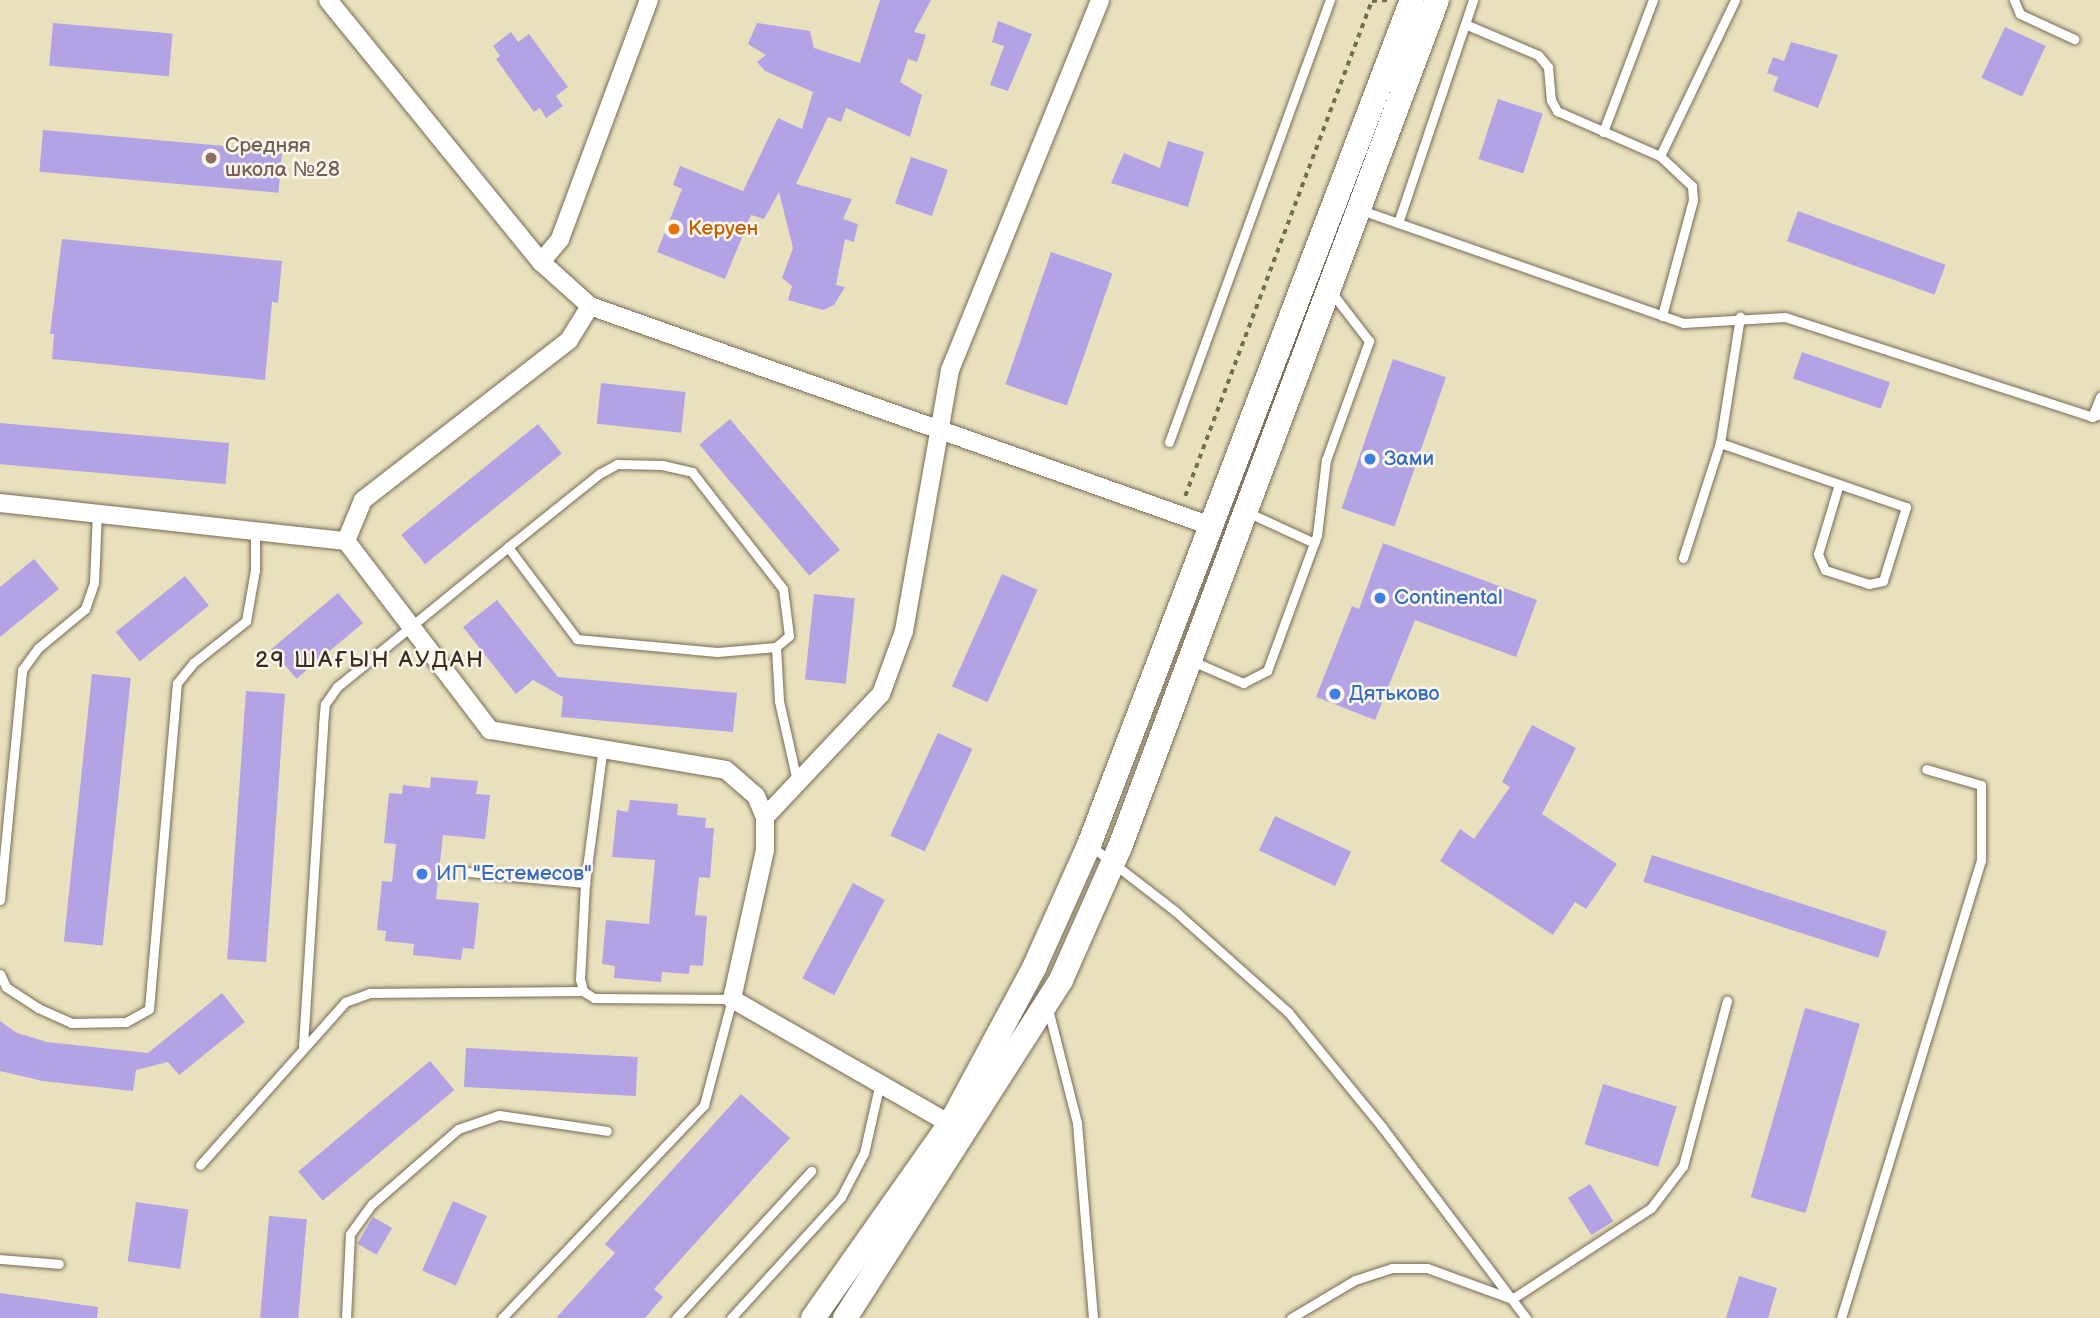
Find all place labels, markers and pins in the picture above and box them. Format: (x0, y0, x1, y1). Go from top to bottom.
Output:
place label: Средняя школа №28 (225, 133, 340, 183)
marker: Средняя школа №28 (203, 150, 219, 166)
place label: Керуен (688, 216, 758, 242)
marker: Керуен (666, 221, 682, 237)
place label: Зами (1384, 446, 1434, 472)
marker: Зами (1362, 451, 1378, 467)
place label: Continental (1394, 585, 1503, 611)
marker: Continental (1372, 590, 1388, 606)
place label: Дятьково (1349, 681, 1439, 707)
marker: Дятьково (1327, 686, 1343, 702)
place label: ИП "Естемесов" (436, 861, 592, 887)
marker: ИП "Естемесов" (414, 866, 430, 882)

